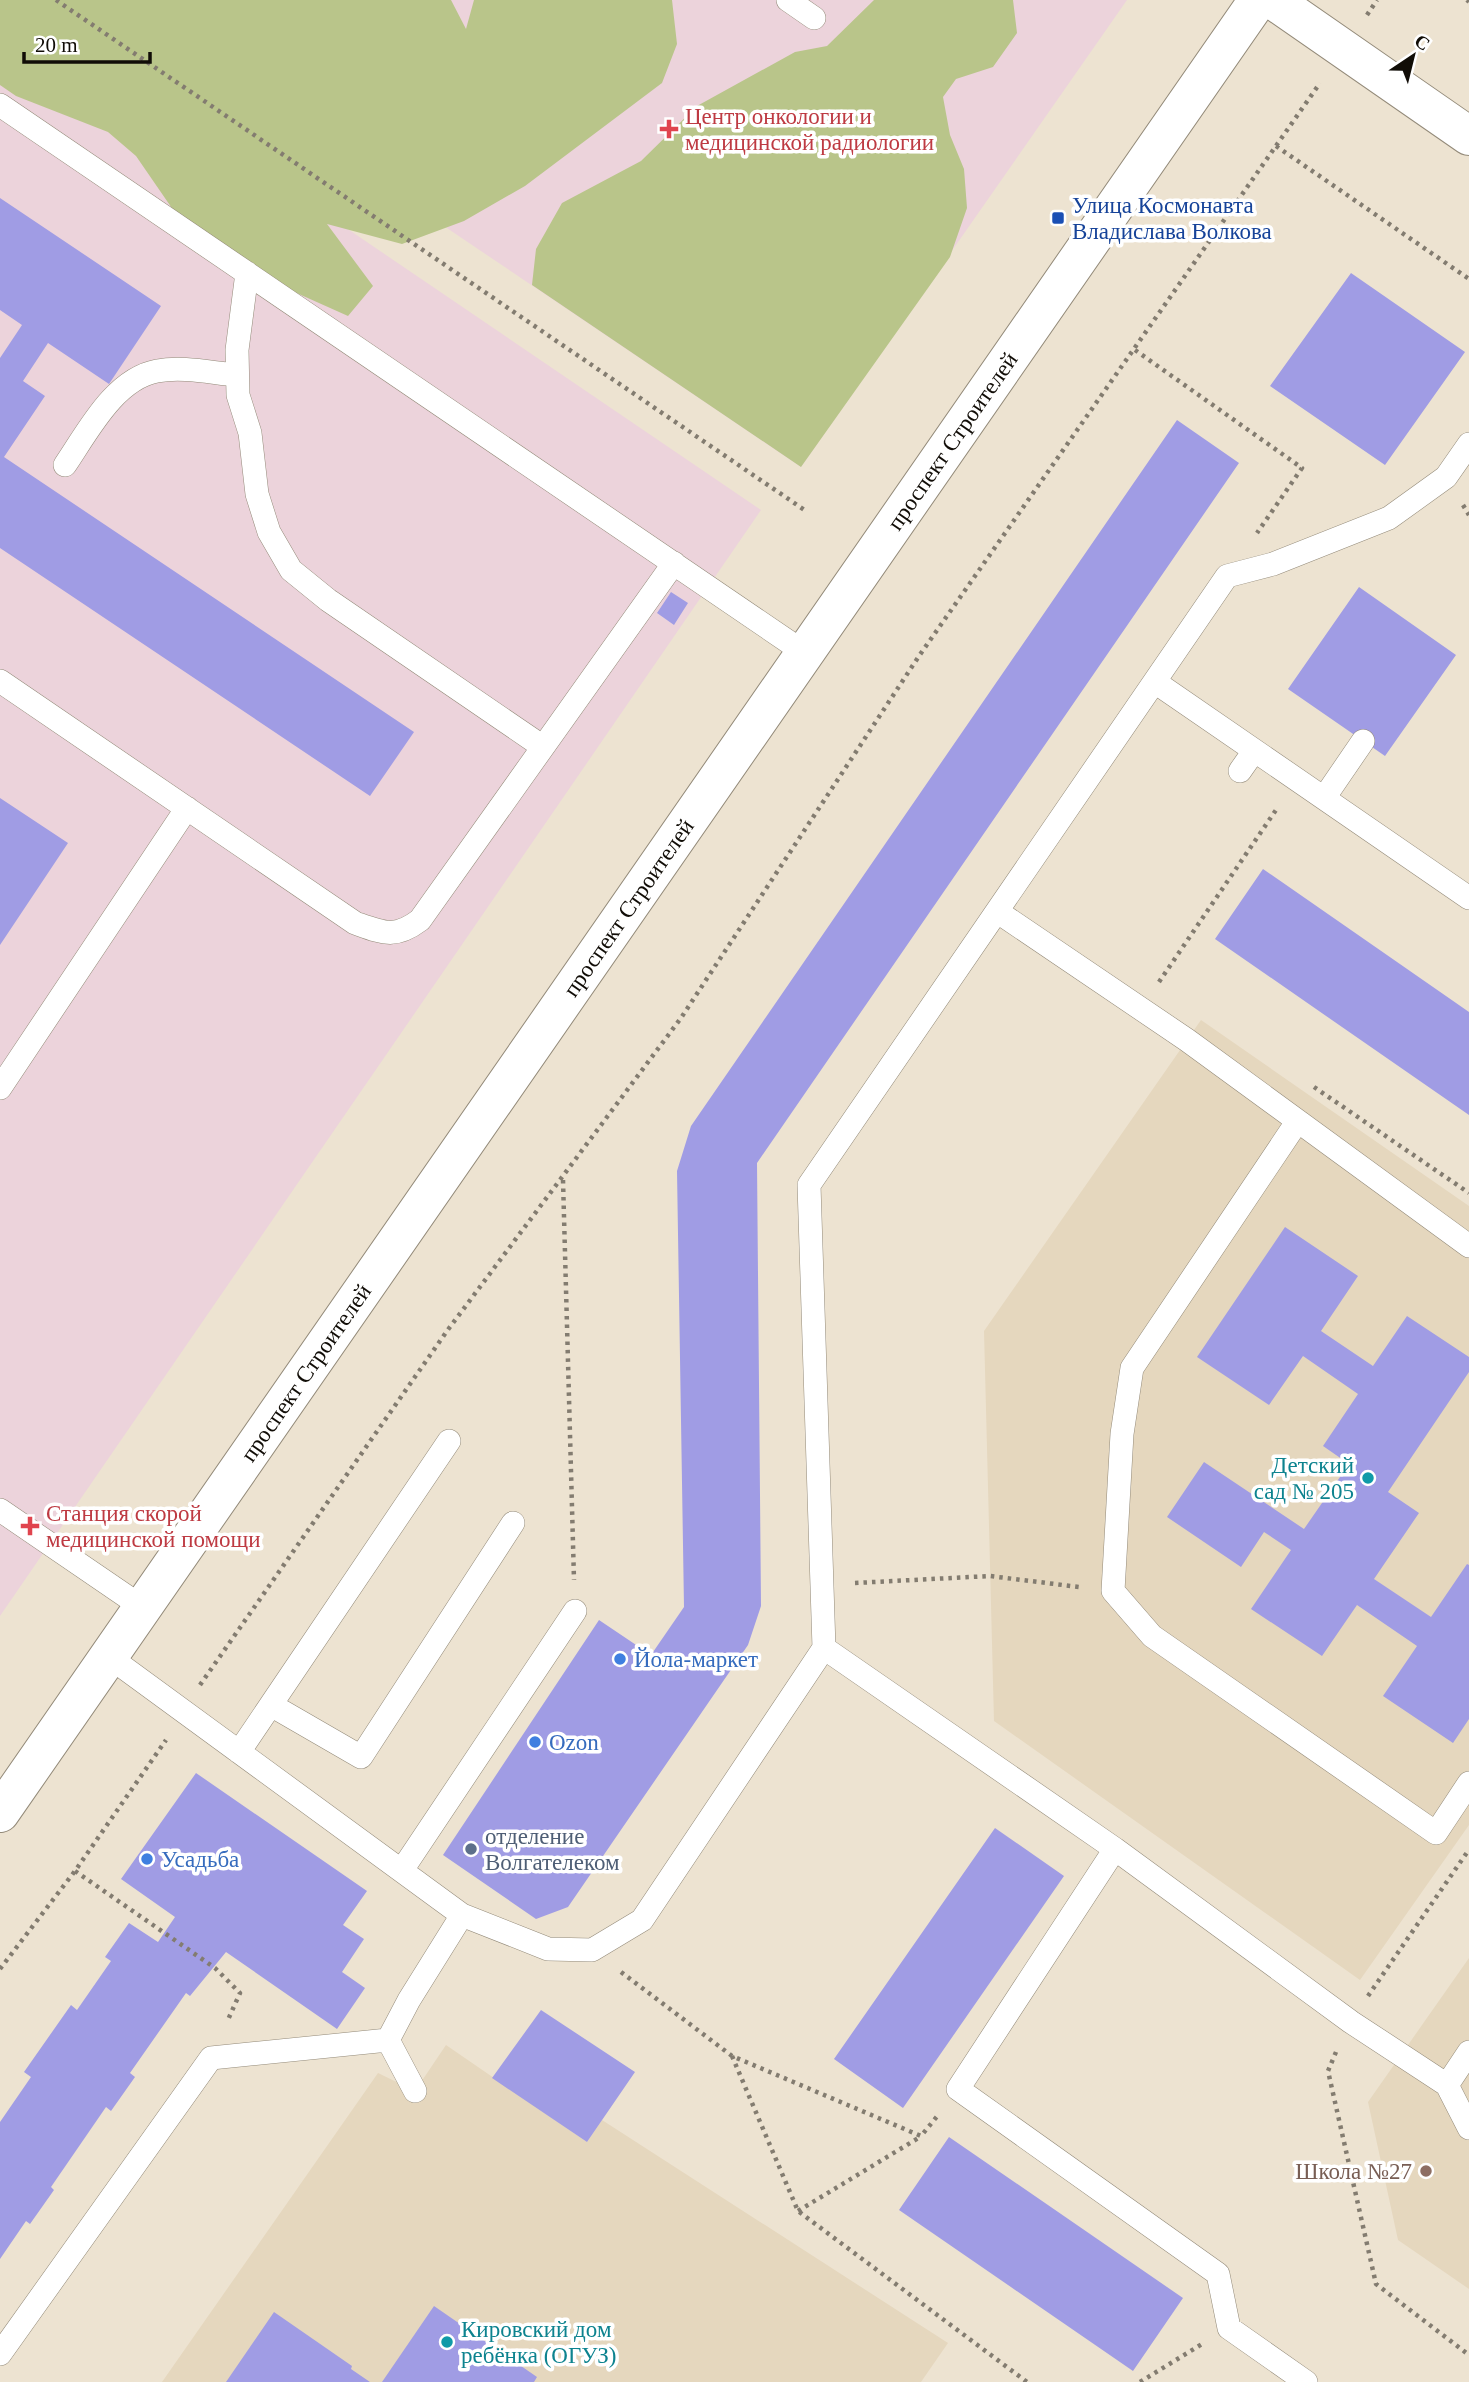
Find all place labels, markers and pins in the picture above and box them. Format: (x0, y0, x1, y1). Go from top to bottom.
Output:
place label: Центр онкологии и медицинской радиологии (685, 104, 934, 155)
marker: Центр онкологии и медицинской радиологии (659, 119, 679, 139)
place label: Улица Космонавта Владислава Волкова (1072, 193, 1272, 244)
marker: Улица Космонавта Владислава Волкова (1050, 210, 1066, 226)
place label: Детский сад № 205 (1254, 1453, 1354, 1504)
marker: Детский сад № 205 (1360, 1470, 1376, 1486)
place label: Станция скорой медицинской помощи (46, 1501, 261, 1552)
marker: Станция скорой медицинской помощи (20, 1516, 40, 1536)
place label: Йола-маркет (634, 1647, 758, 1672)
marker: Йола-маркет (612, 1651, 628, 1667)
place label: Ozon (549, 1730, 599, 1755)
marker: Ozon (527, 1734, 543, 1750)
place label: отделение Волгателеком (485, 1824, 620, 1875)
marker: отделение Волгателеком (463, 1841, 479, 1857)
place label: Усадьба (161, 1847, 239, 1872)
marker: Усадьба (139, 1851, 155, 1867)
place label: Школа №27 (1295, 2159, 1412, 2184)
marker: Школа №27 (1418, 2163, 1434, 2179)
place label: Кировский дом ребёнка (ОГУЗ) (461, 2317, 616, 2368)
marker: Кировский дом ребёнка (ОГУЗ) (439, 2334, 455, 2350)

